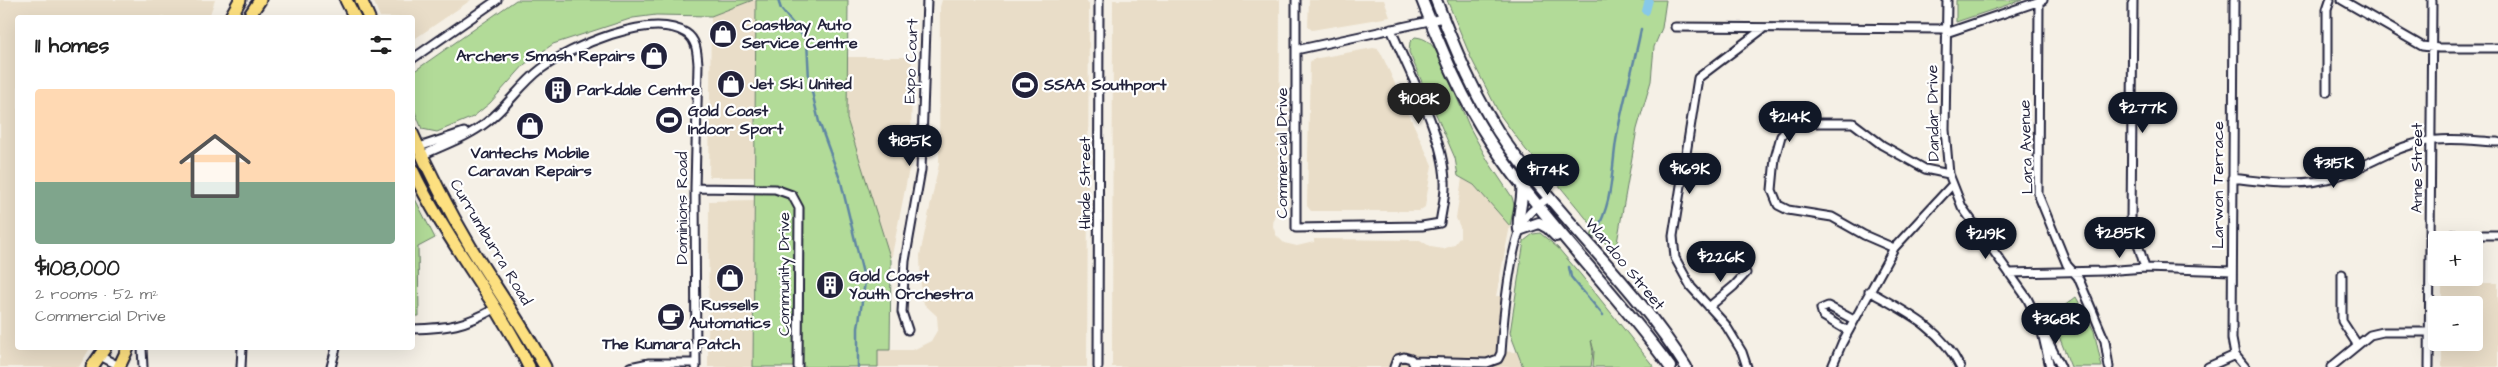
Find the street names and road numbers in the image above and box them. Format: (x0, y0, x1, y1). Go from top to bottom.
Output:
street label: Expo Court (899, 18, 923, 104)
street label: Dandar Drive (1921, 64, 1945, 162)
street label: Commercial Drive (1271, 87, 1293, 218)
street label: Lara Avenue (2013, 99, 2039, 195)
street label: Larwon Terrace (2207, 121, 2229, 249)
street label: Anne Street (2406, 122, 2428, 213)
street label: Hinde Street (1074, 136, 1096, 229)
street label: Dominions Road (671, 152, 693, 264)
street label: Currumburra Road (445, 175, 537, 309)
street label: Community Drive (773, 212, 796, 336)
street label: Wardoo Street (1580, 213, 1670, 315)

